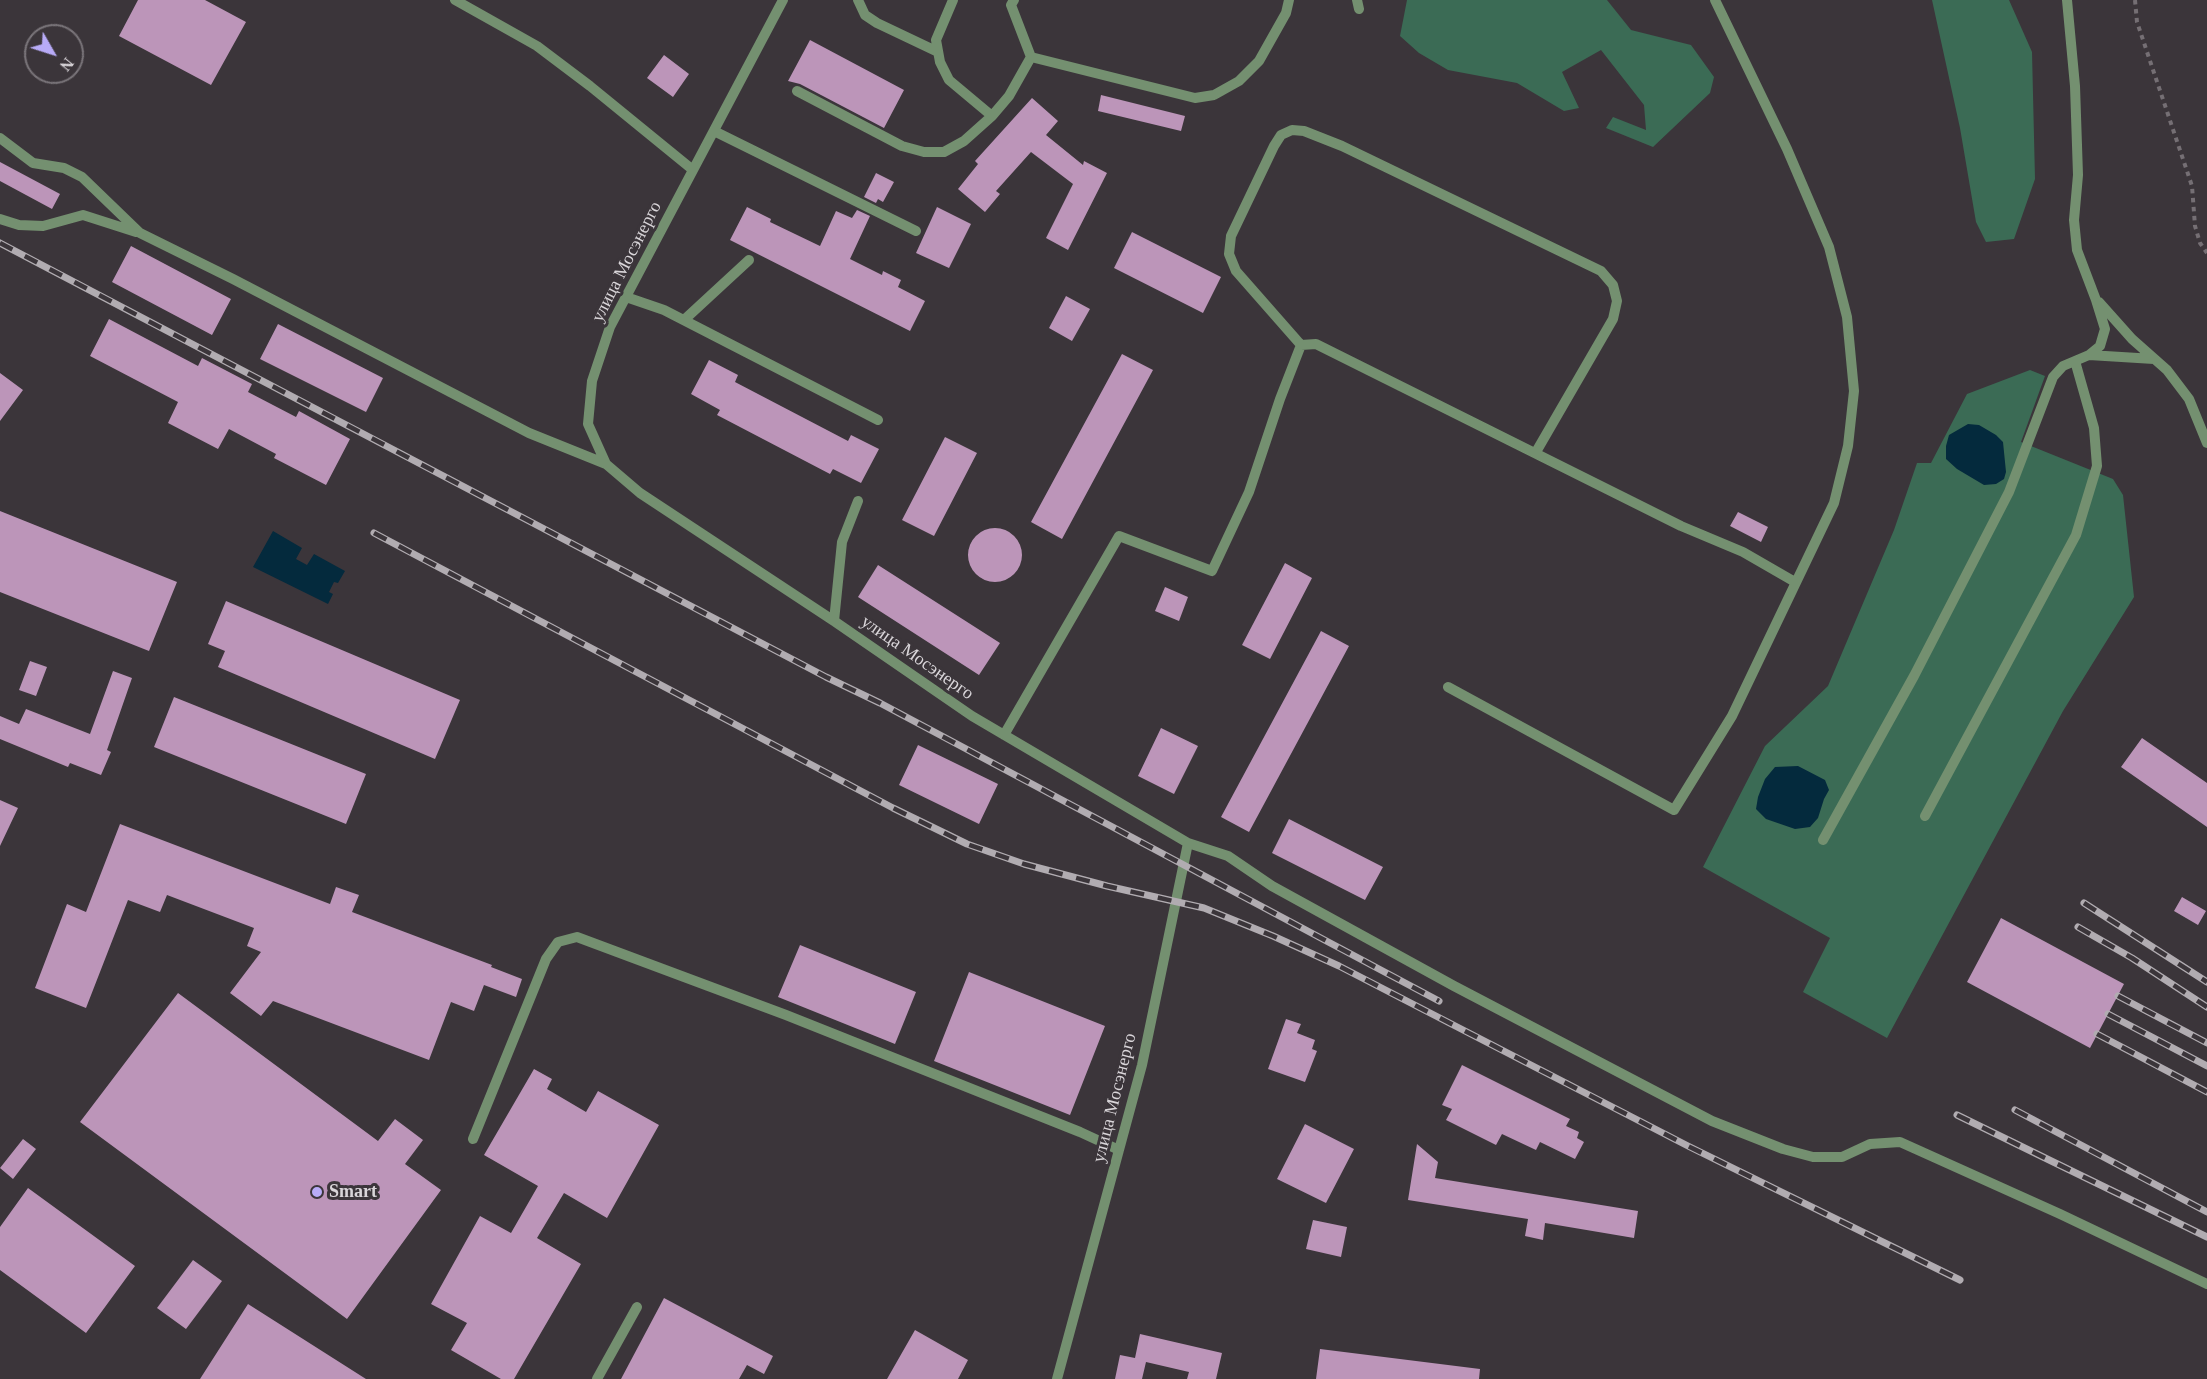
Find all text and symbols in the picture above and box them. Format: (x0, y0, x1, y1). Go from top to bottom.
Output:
north arrow (24, 24, 84, 84)
text: N (57, 55, 77, 74)
street label: улица Мосэнерго (587, 198, 667, 326)
street label: улица Мосэнерго (857, 611, 977, 705)
street label: улица Мосэнерго (1089, 1031, 1141, 1165)
place label: Smart (329, 1181, 377, 1203)
marker: Smart (310, 1185, 324, 1199)

